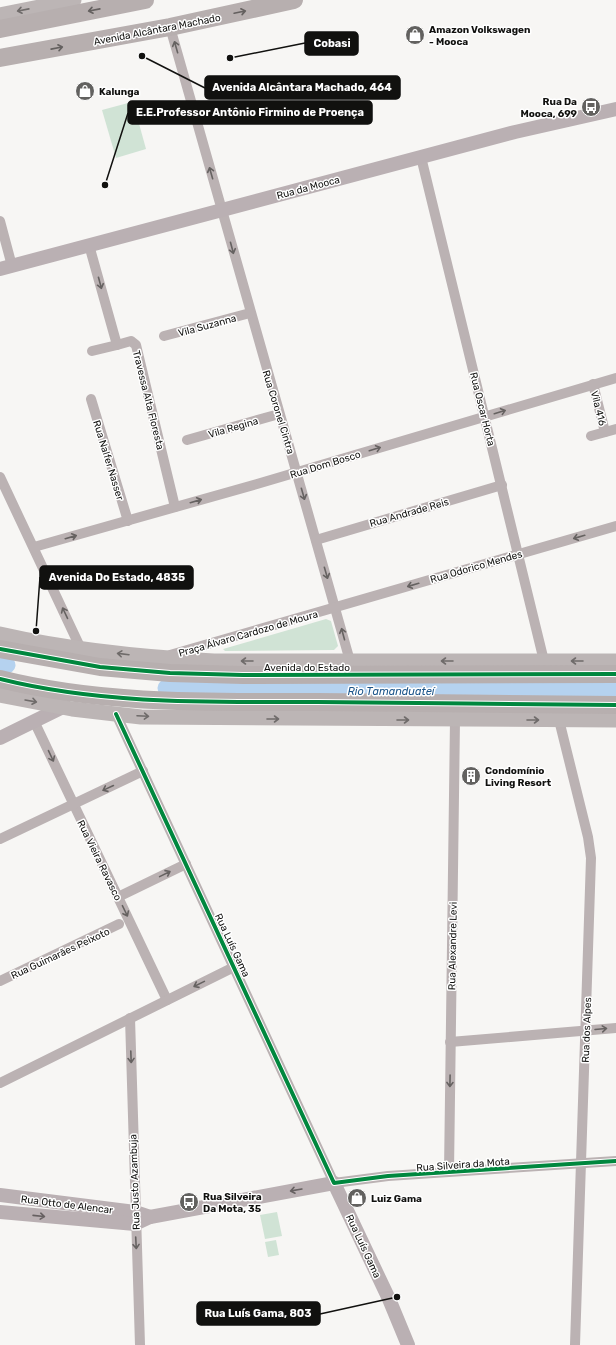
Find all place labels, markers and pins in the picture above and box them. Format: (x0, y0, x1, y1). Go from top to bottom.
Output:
shop icon: Amazon Volkswagen - Mooca (404, 24, 426, 46)
place label: Amazon Volkswagen - Mooca (429, 24, 530, 48)
callout: Cobasi (305, 32, 358, 55)
callout: Avenida Alcântara Machado, 464 (205, 76, 400, 99)
shop icon: Kalunga (74, 80, 96, 102)
place label: Kalunga (99, 86, 139, 98)
place label: Rua Da Mooca, 699 (520, 96, 578, 120)
bus stop icon: Rua Da Mooca, 699 (580, 96, 602, 118)
callout: E.E.Professor Antônio Firmino de Proença (128, 101, 372, 124)
callout: Avenida Do Estado, 4835 (40, 566, 193, 589)
building icon: Condomínio Living Resort (460, 765, 482, 787)
place label: Condomínio Living Resort (485, 765, 552, 789)
shop icon: Luiz Gama (346, 1187, 368, 1209)
bus stop icon: Rua Silveira Da Mota, 35 (178, 1191, 200, 1213)
place label: Rua Silveira Da Mota, 35 (203, 1191, 262, 1215)
place label: Luiz Gama (371, 1193, 422, 1205)
callout: Rua Luís Gama, 803 (197, 1302, 320, 1325)

